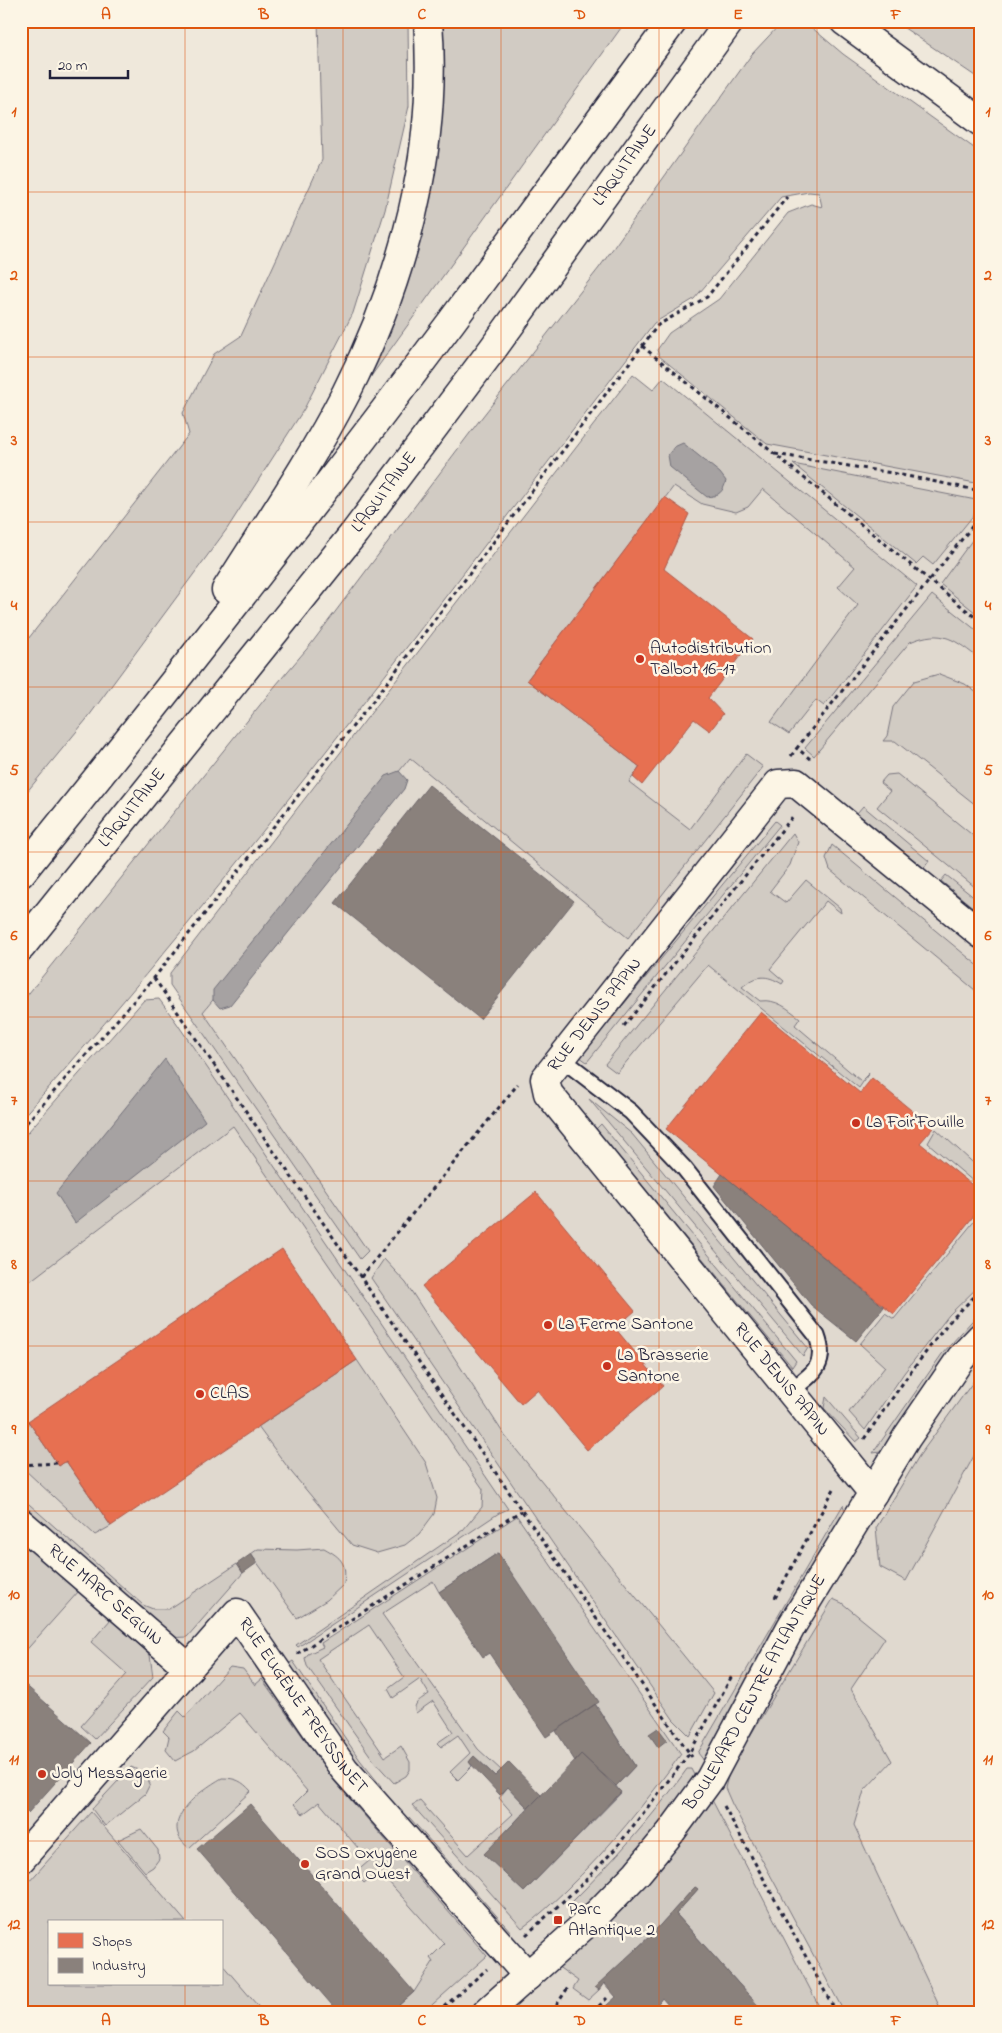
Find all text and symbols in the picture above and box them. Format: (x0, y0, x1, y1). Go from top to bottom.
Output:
text: A (101, 3, 111, 27)
text: B (258, 3, 270, 27)
text: C (418, 3, 427, 27)
text: D (573, 3, 586, 27)
text: E (733, 3, 743, 27)
text: F (890, 3, 902, 27)
scale bar (50, 48, 128, 80)
text: 20 m (58, 55, 88, 77)
text: 1 (11, 100, 17, 124)
text: 1 (985, 100, 991, 124)
street label: L'AQUITAINE (587, 119, 664, 212)
text: 2 (9, 264, 18, 288)
text: 2 (983, 264, 992, 288)
text: 3 (10, 429, 18, 453)
text: 3 (984, 429, 992, 453)
street label: L'AQUITAINE (346, 447, 424, 539)
text: 4 (10, 594, 18, 618)
text: 4 (984, 594, 992, 618)
place label: Autodistribution Talbot 16-17 (650, 636, 772, 683)
marker: Autodistribution Talbot 16-17 (634, 653, 646, 665)
text: 5 (9, 759, 19, 783)
text: 5 (983, 759, 993, 783)
street label: L'AQUITAINE (93, 763, 173, 854)
text: 6 (9, 924, 18, 948)
text: 6 (983, 924, 992, 948)
street label: RUE DENIS PAPIN (542, 952, 649, 1078)
text: 7 (11, 1089, 18, 1113)
text: 7 (985, 1089, 992, 1113)
place label: La Foir'Fouille (866, 1110, 965, 1136)
marker: La Foir'Fouille (850, 1117, 862, 1129)
text: 8 (10, 1253, 17, 1277)
text: 8 (984, 1253, 991, 1277)
place label: La Ferme Santone (558, 1312, 694, 1338)
street label: RUE DENIS PAPIN (727, 1318, 835, 1442)
marker: La Ferme Santone (542, 1319, 554, 1331)
place label: La Brasserie Santone (617, 1343, 710, 1390)
marker: La Brasserie Santone (601, 1360, 613, 1372)
place label: CLAS (210, 1381, 249, 1407)
marker: CLAS (194, 1388, 206, 1400)
text: 9 (11, 1418, 17, 1442)
text: 9 (985, 1418, 991, 1442)
street label: RUE MARC SEGUIN (42, 1538, 168, 1653)
street label: BOULEVARD CENTRE ATLANTIQUE (677, 1569, 833, 1817)
text: 10 (8, 1583, 20, 1607)
text: 10 (982, 1583, 994, 1607)
street label: RUE EUGÈNE FREYSSINET (231, 1613, 373, 1800)
text: 11 (9, 1748, 20, 1772)
text: 11 (983, 1748, 994, 1772)
place label: Joly Messagerie (52, 1761, 168, 1788)
marker: Joly Messagerie (36, 1768, 48, 1780)
place label: SOS Oxygène Grand Ouest (315, 1841, 418, 1888)
marker: SOS Oxygène Grand Ouest (299, 1858, 311, 1870)
place label: Parc Atlantique 2 (568, 1897, 655, 1944)
text: 12 (7, 1913, 21, 1937)
text: 12 (981, 1913, 995, 1937)
marker: Parc Atlantique 2 (552, 1914, 564, 1926)
legend (48, 1920, 222, 1986)
text: Shops (92, 1931, 132, 1953)
text: Industry (92, 1955, 146, 1978)
text: A (101, 2009, 111, 2033)
text: B (258, 2009, 270, 2033)
text: C (418, 2009, 427, 2033)
text: D (573, 2009, 586, 2033)
text: E (733, 2009, 743, 2033)
text: F (890, 2009, 902, 2033)

